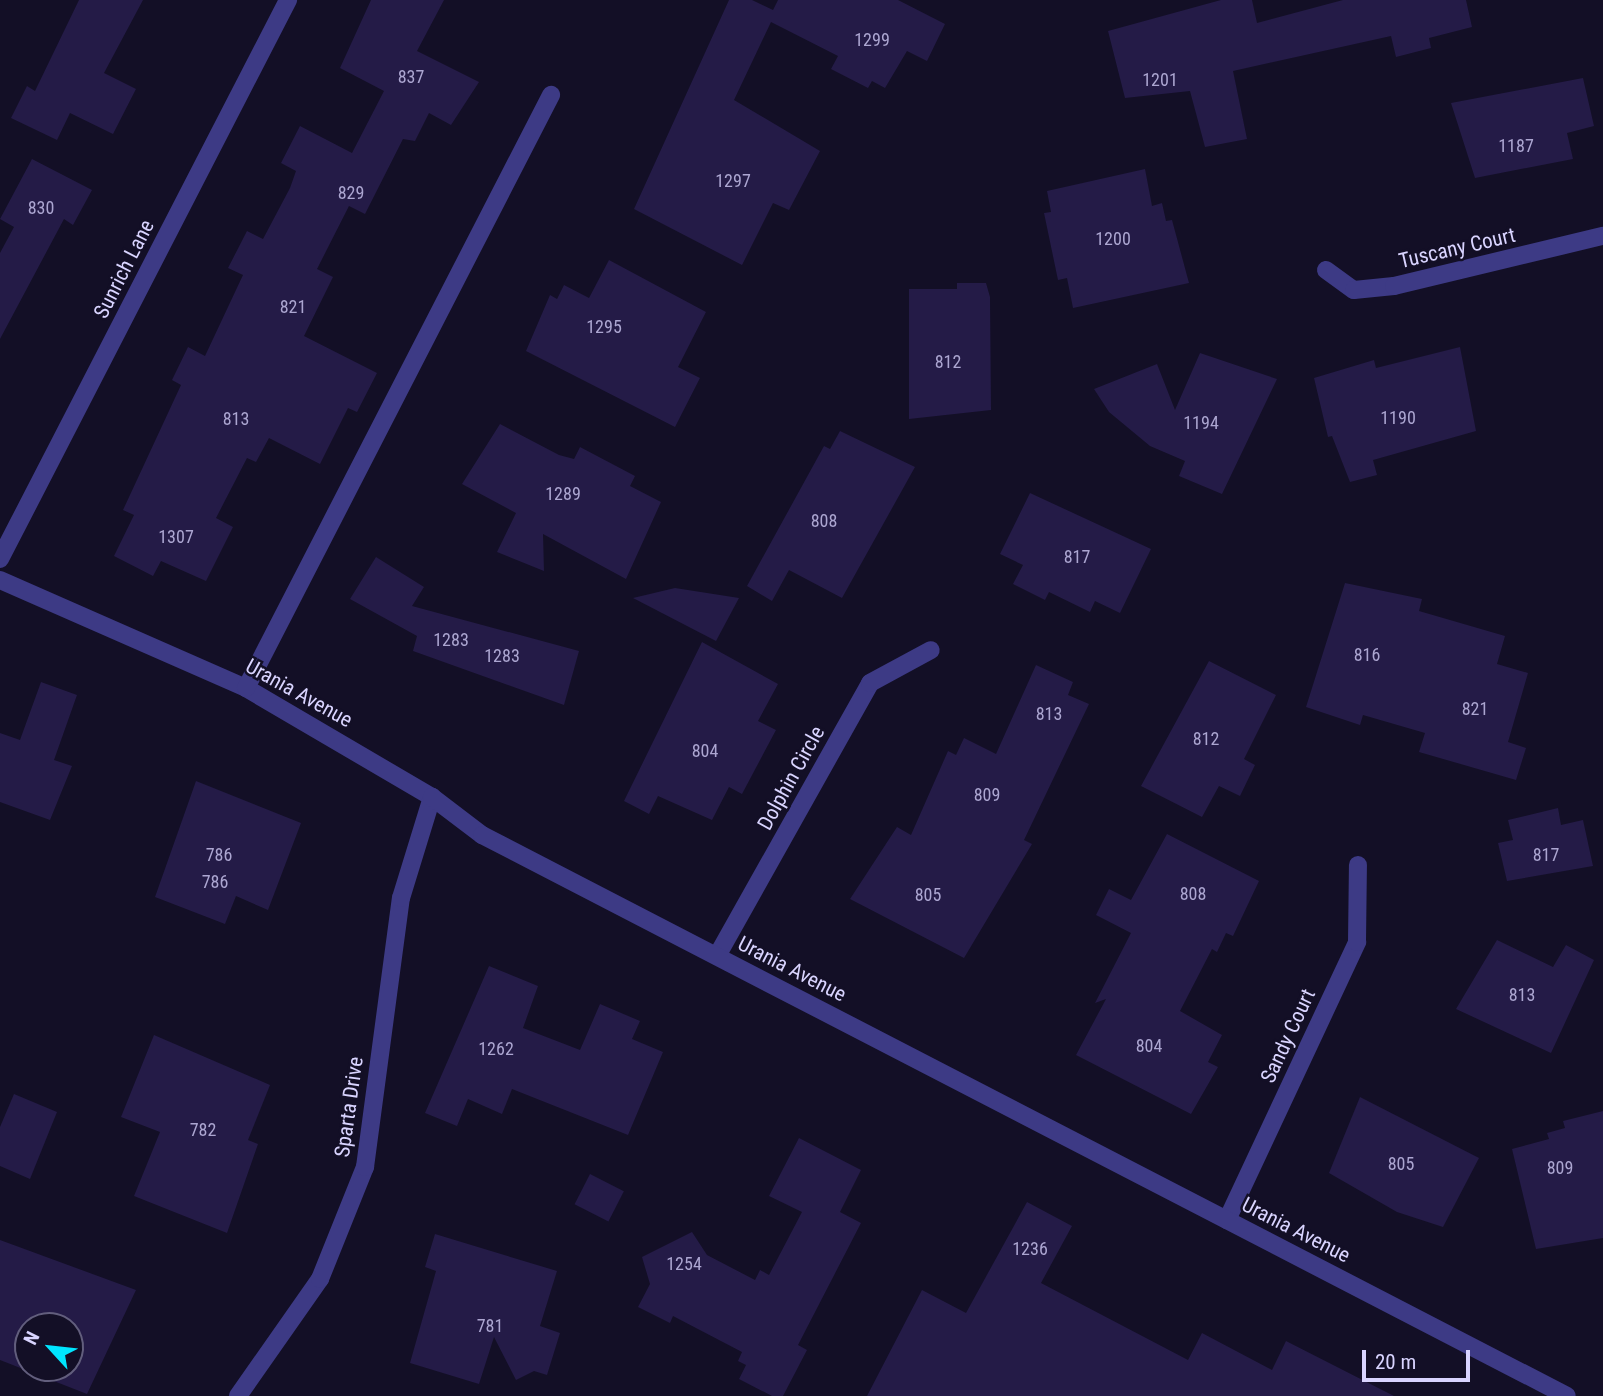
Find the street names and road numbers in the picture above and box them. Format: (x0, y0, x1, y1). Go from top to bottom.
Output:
street label: Sunrich Lane (88, 216, 160, 322)
street label: Tuscany Court (1396, 222, 1518, 274)
street label: Urania Avenue (241, 653, 357, 733)
street label: Dolphin Circle (752, 722, 830, 834)
street label: Urania Avenue (734, 931, 850, 1007)
street label: Sandy Court (1255, 985, 1321, 1087)
street label: Sparta Drive (329, 1055, 369, 1159)
street label: Urania Avenue (1238, 1192, 1354, 1268)

